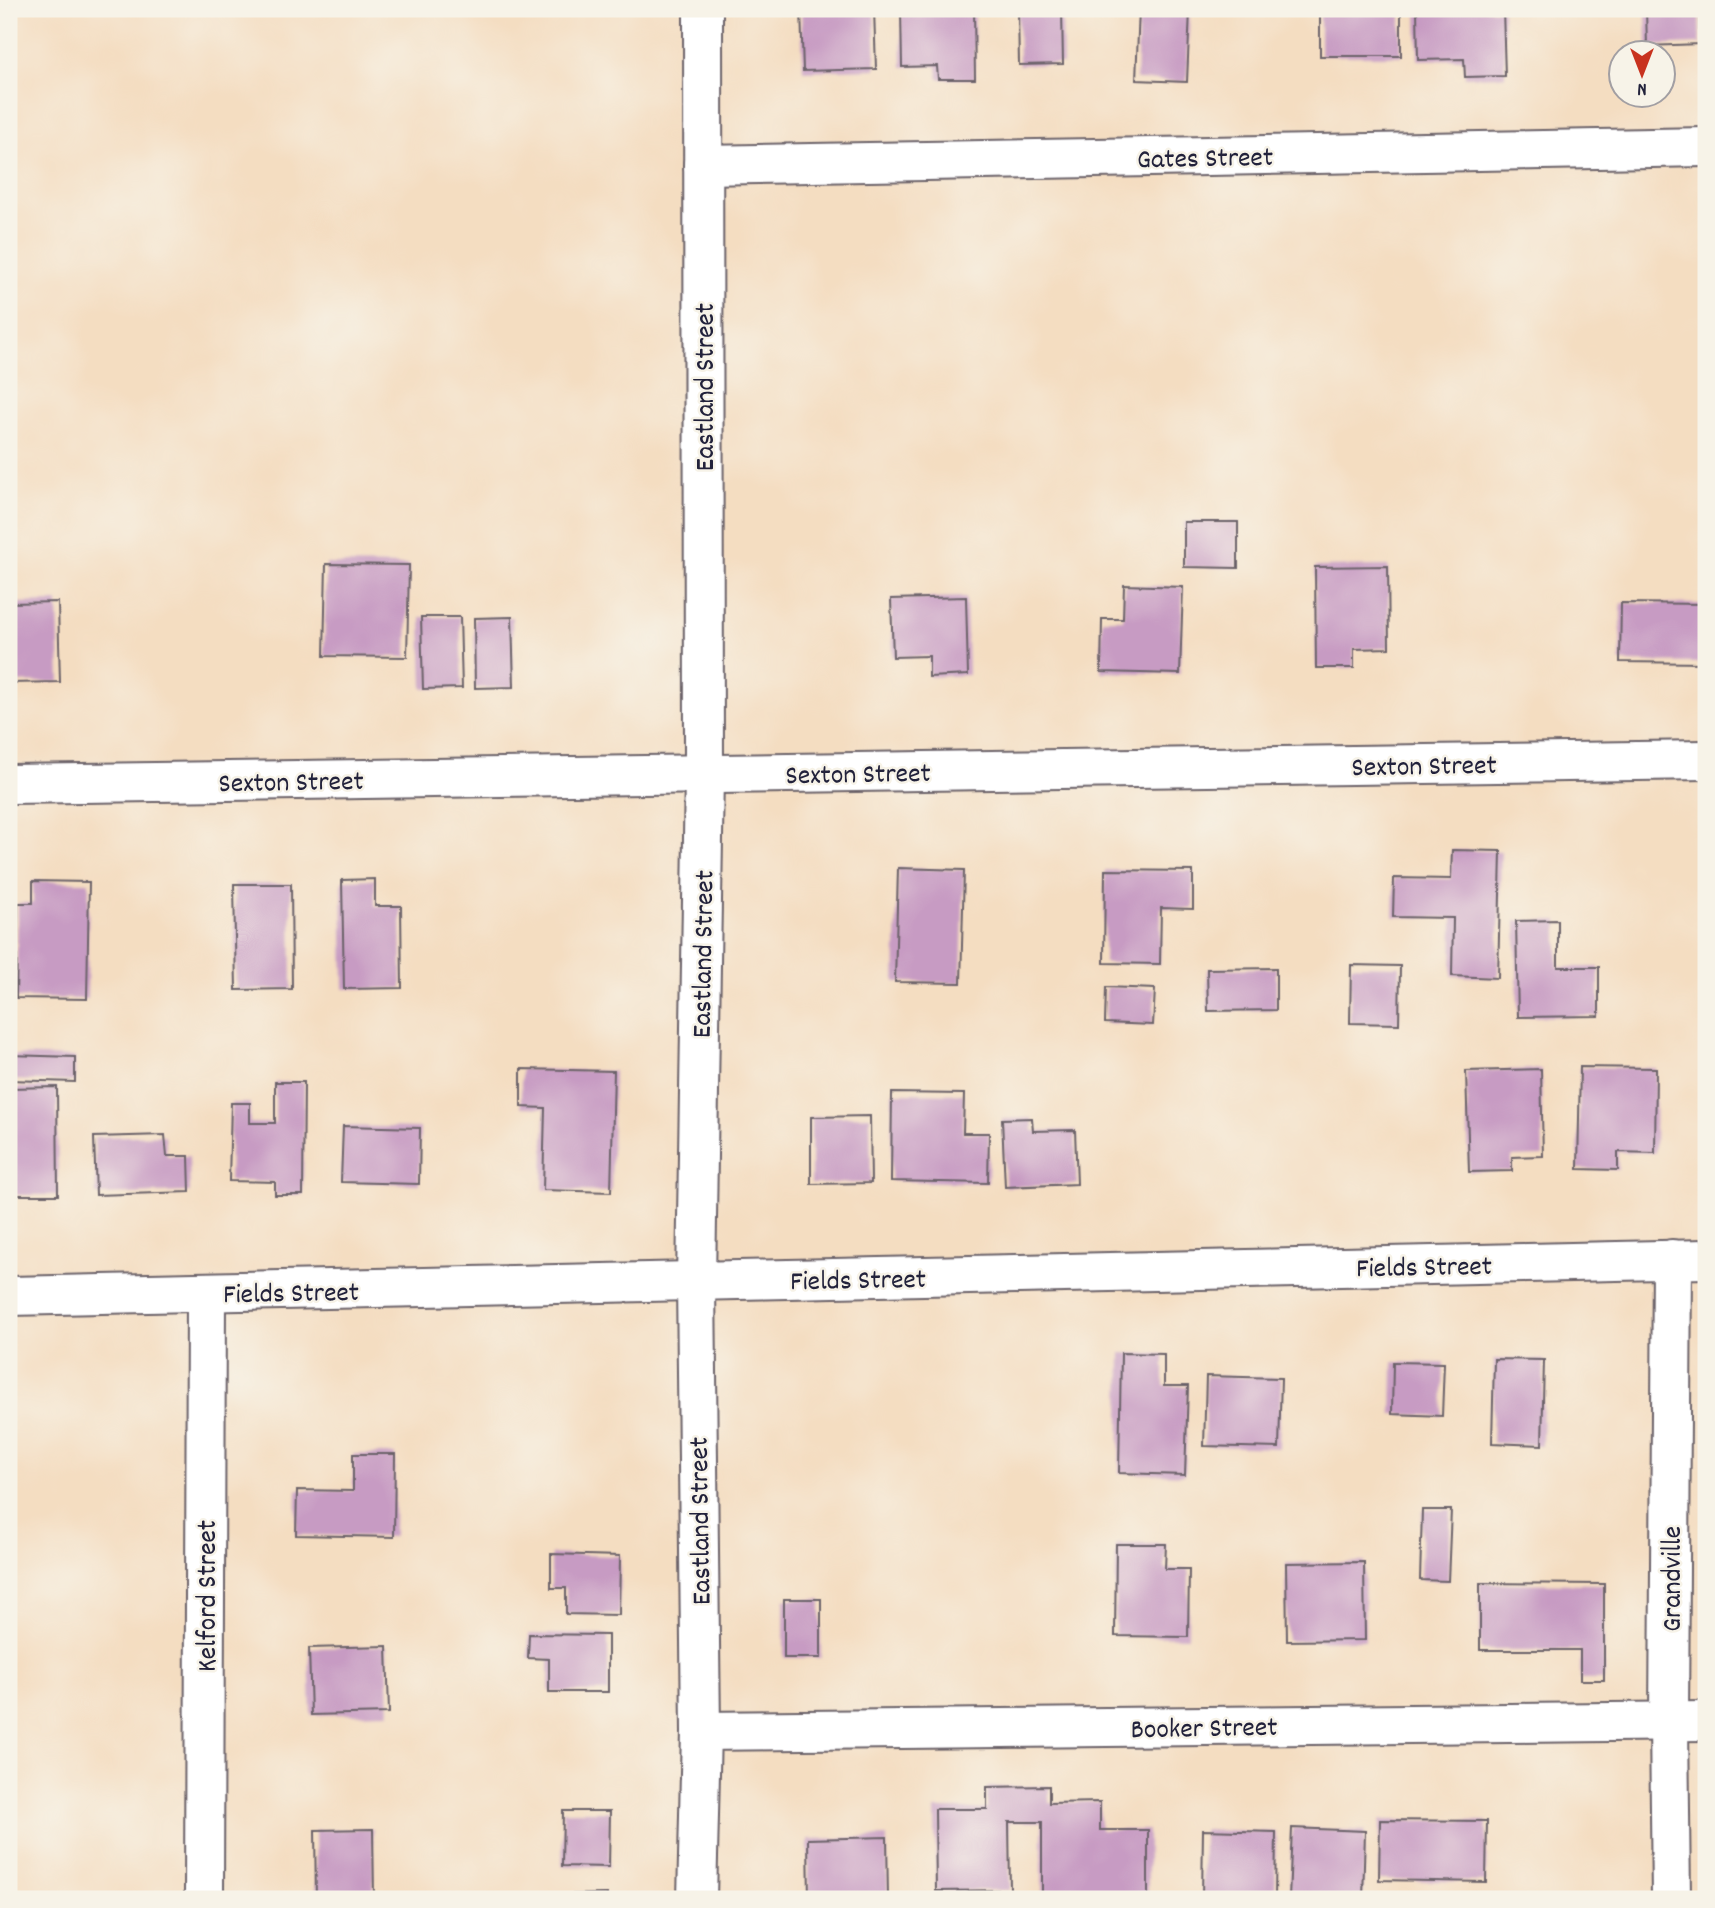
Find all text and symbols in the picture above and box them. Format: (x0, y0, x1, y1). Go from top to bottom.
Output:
north arrow (1606, 38, 1676, 108)
text: N (1637, 74, 1647, 101)
street label: Gates Street (1137, 140, 1274, 182)
street label: Eastland Street (688, 303, 728, 471)
street label: Sexton Street (1351, 748, 1497, 790)
street label: Sexton Street (785, 756, 931, 798)
street label: Sexton Street (218, 764, 364, 806)
street label: Eastland Street (685, 870, 727, 1039)
street label: Fields Street (1356, 1249, 1492, 1291)
street label: Fields Street (790, 1262, 926, 1304)
street label: Fields Street (223, 1275, 359, 1317)
street label: Eastland Street (682, 1436, 724, 1605)
street label: Kelford Street (190, 1520, 230, 1672)
street label: Grandville (1655, 1526, 1695, 1632)
street label: Booker Street (1130, 1710, 1278, 1752)

